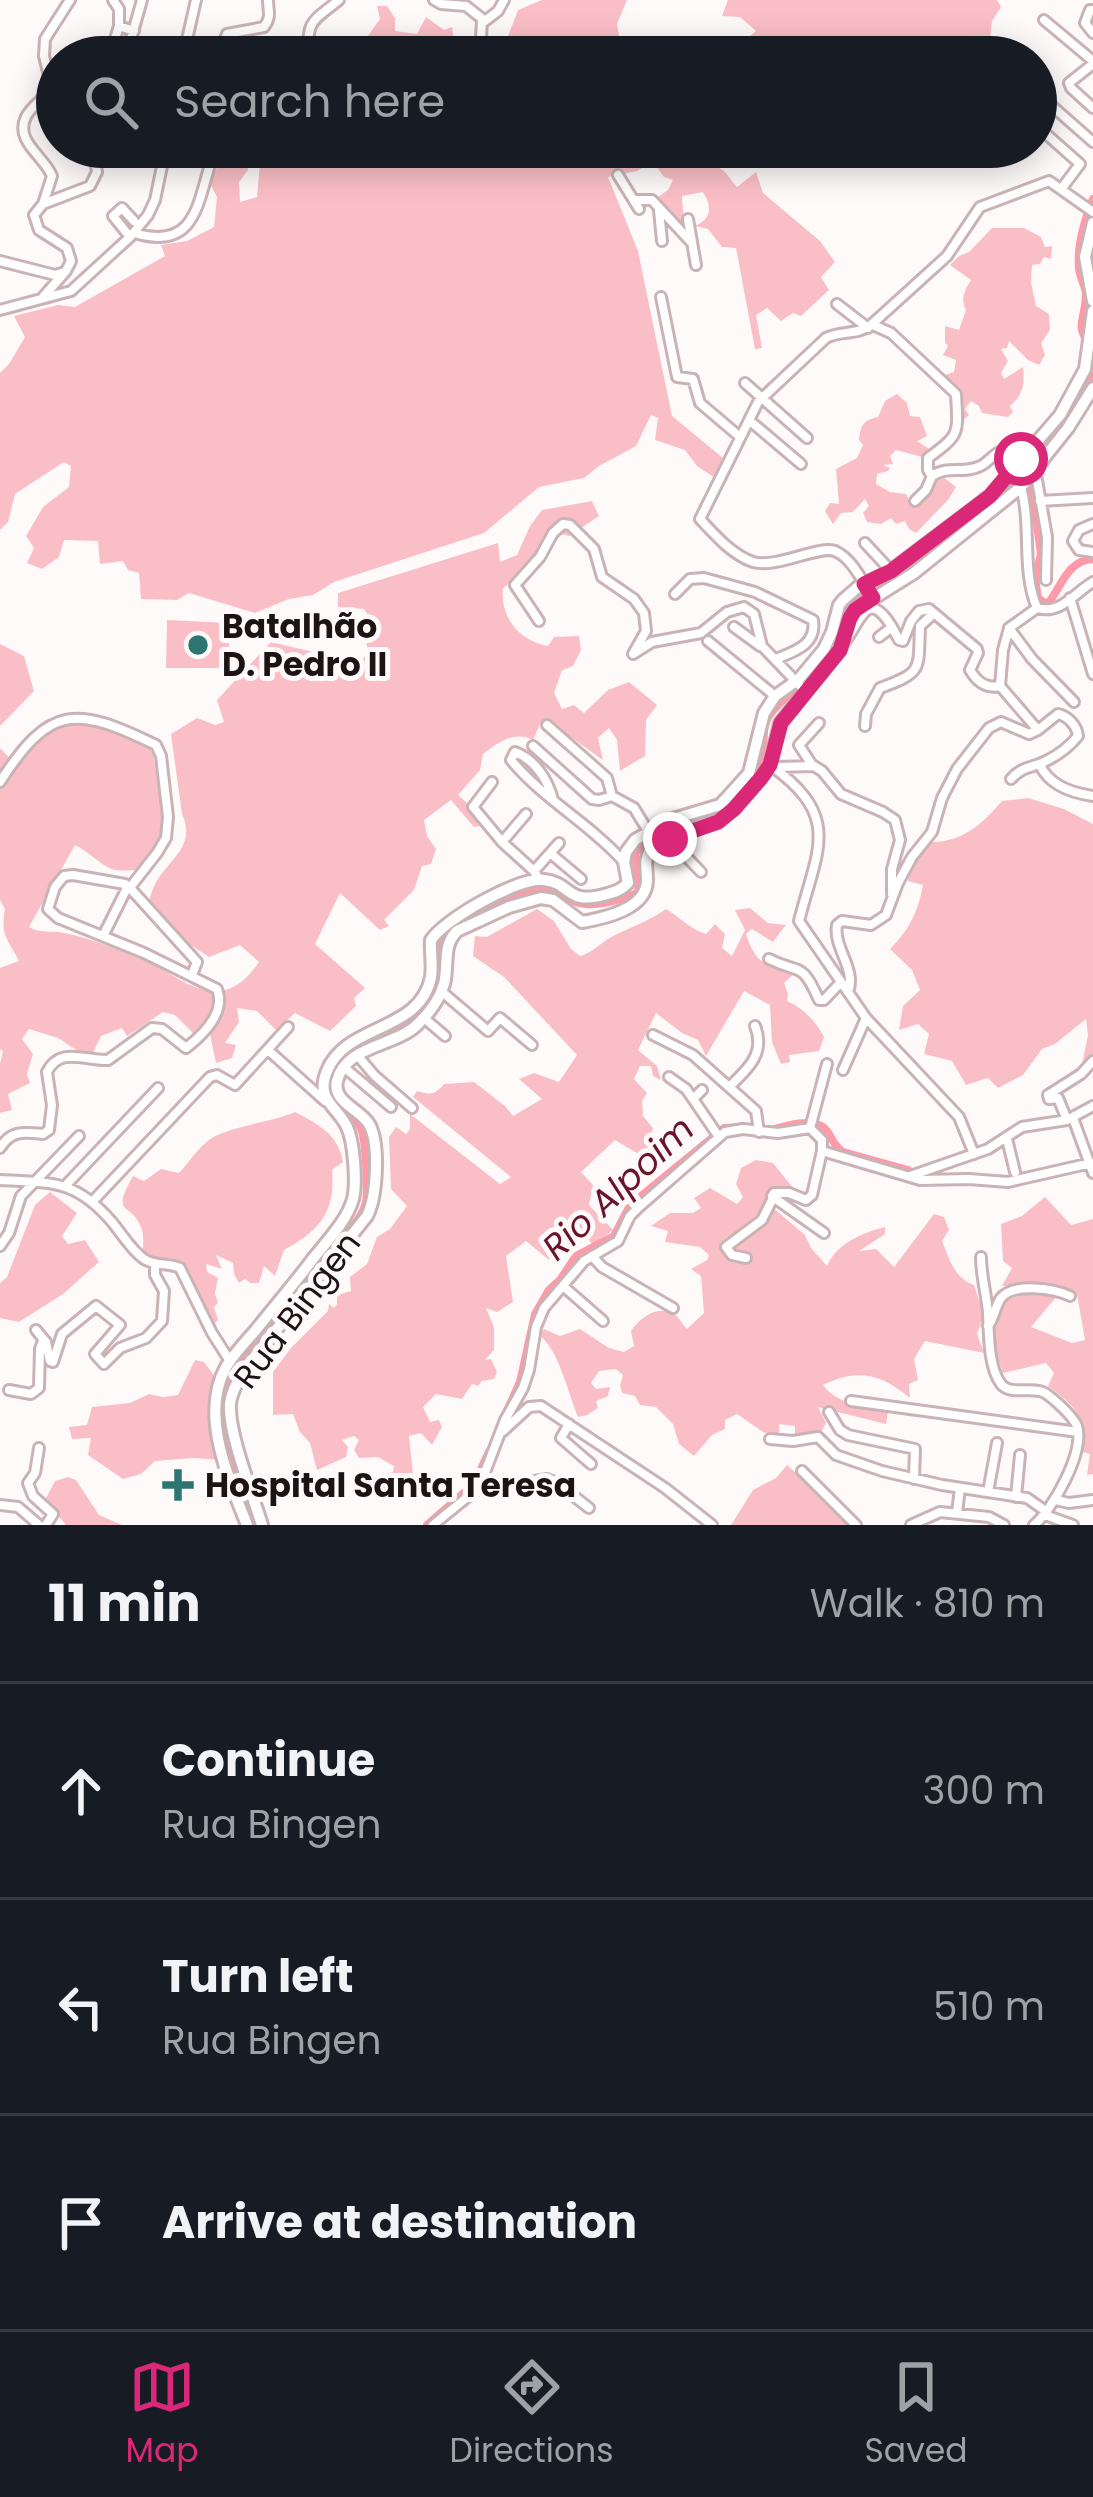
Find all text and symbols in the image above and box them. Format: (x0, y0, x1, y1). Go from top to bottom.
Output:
search box (36, 36, 1057, 168)
icon: search (78, 69, 144, 135)
text: Search here (174, 70, 445, 133)
route start (994, 432, 1048, 486)
place label: Batalhão D. Pedro II (222, 603, 387, 688)
marker: Batalhão D. Pedro II (185, 632, 211, 658)
route end (643, 812, 697, 866)
water label: Rio Alpoim (531, 1104, 705, 1272)
street label: Rua Bingen (222, 1222, 372, 1398)
place label: Hospital Santa Teresa (205, 1462, 576, 1509)
marker: Hospital Santa Teresa (162, 1469, 194, 1501)
text: 11 min (48, 1567, 201, 1639)
text: Walk · 810 m (810, 1576, 1045, 1631)
text: Continue (162, 1729, 375, 1792)
icon: ahead (48, 1758, 114, 1824)
text: 300 m (922, 1763, 1045, 1818)
text: Rua Bingen (162, 1797, 381, 1852)
text: Turn left (162, 1945, 354, 2008)
icon: left (48, 1974, 114, 2040)
text: 510 m (933, 1979, 1045, 2034)
text: Rua Bingen (162, 2013, 381, 2068)
icon: arrive (48, 2190, 114, 2256)
text: Arrive at destination (162, 2191, 637, 2254)
tab: Map (126, 2354, 199, 2476)
tab: Directions (450, 2354, 613, 2476)
tab: Saved (865, 2354, 967, 2476)

